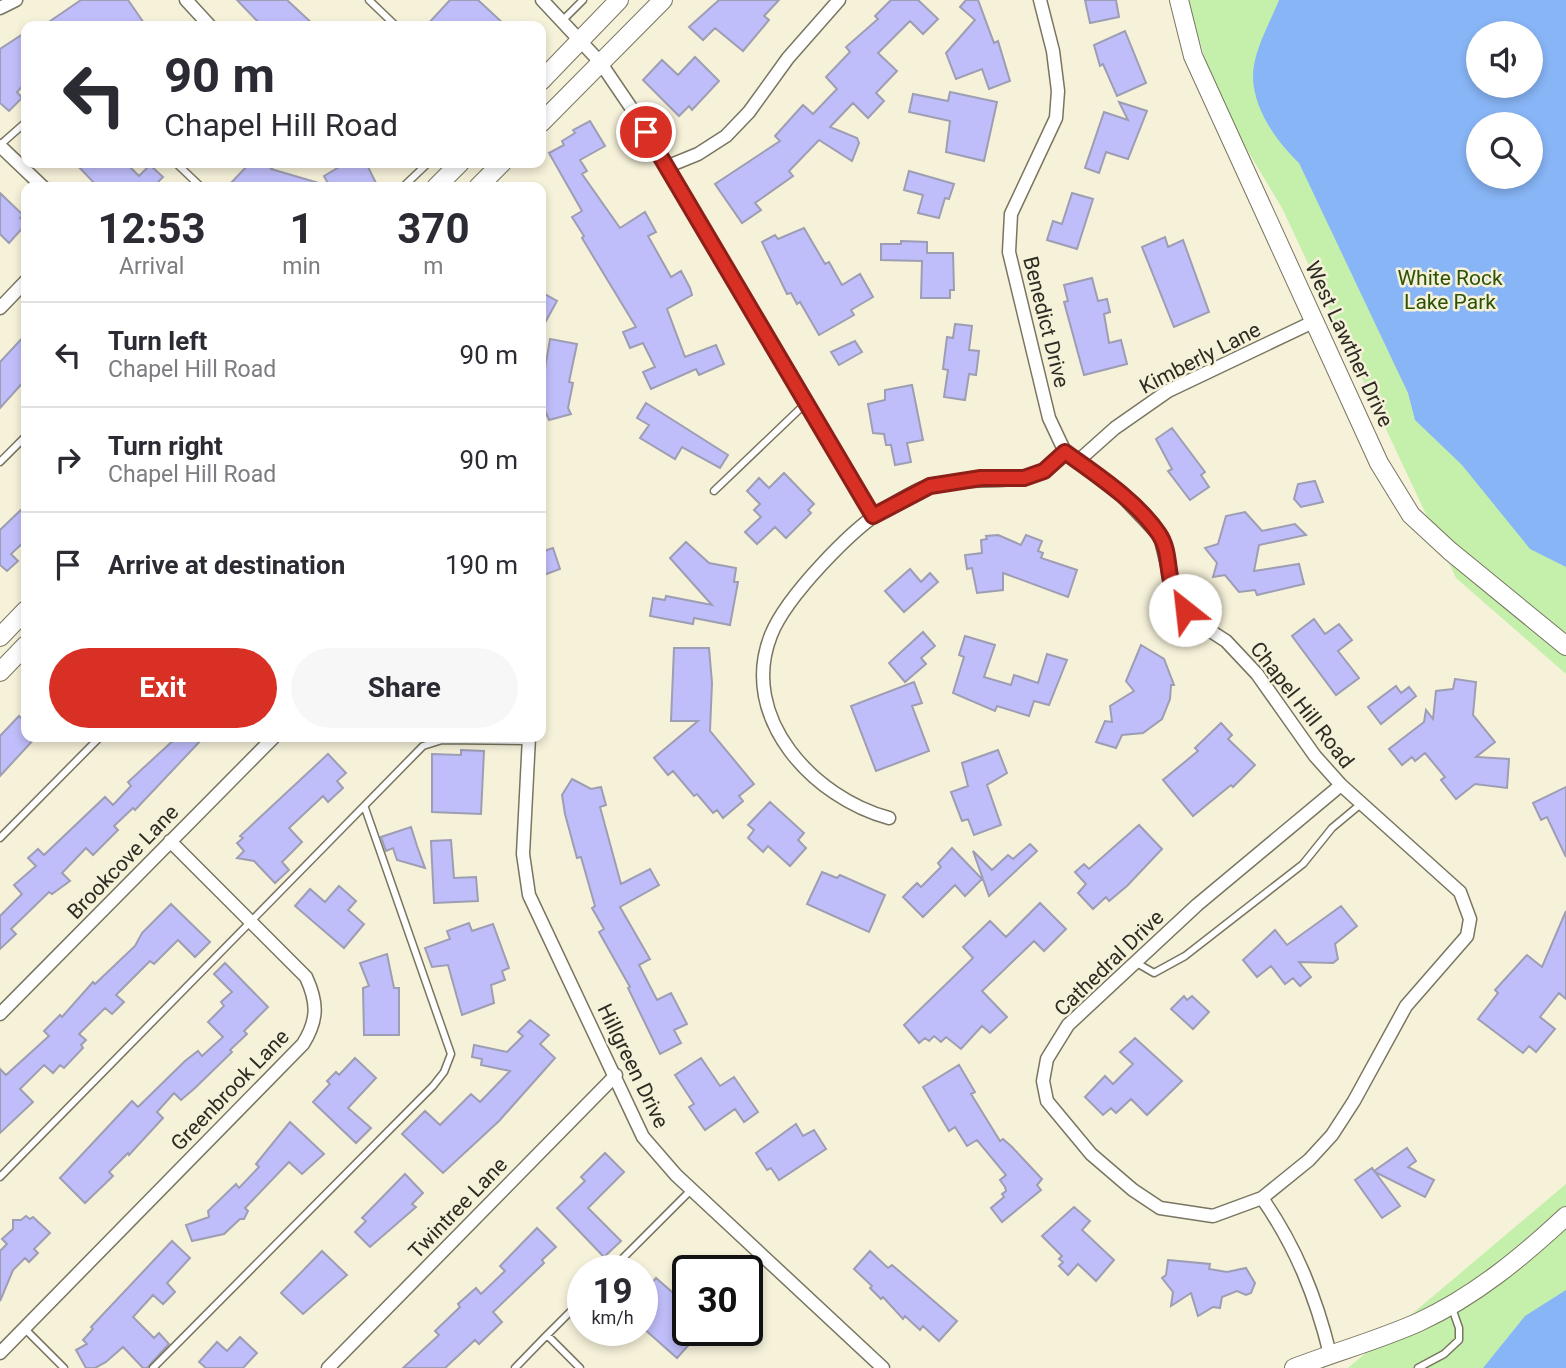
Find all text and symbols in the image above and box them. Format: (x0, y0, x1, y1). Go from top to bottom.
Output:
map controls (1466, 21, 1543, 189)
button: sound (1466, 21, 1543, 98)
text: 90 m (164, 47, 275, 104)
icon: left (49, 49, 140, 140)
pin (616, 102, 676, 162)
text: Chapel Hill Road (164, 106, 398, 144)
button: search (1466, 112, 1543, 189)
icon: arrive (627, 113, 665, 151)
text: 12:53 (98, 204, 206, 253)
text: 1 (289, 204, 314, 253)
text: 370 (397, 204, 470, 253)
text: Arrival (119, 253, 184, 280)
text: min (282, 253, 321, 280)
text: m (423, 253, 443, 280)
street label: Benedict Drive (1018, 254, 1074, 390)
street label: West Lawther Drive (1300, 257, 1398, 431)
park label: White Rock Lake Park (1397, 266, 1503, 314)
street label: Kimberly Lane (1136, 317, 1264, 399)
text: Turn left (108, 326, 207, 356)
icon: left (49, 336, 87, 374)
text: 90 m (460, 340, 518, 370)
text: Chapel Hill Road (108, 356, 276, 383)
text: Turn right (108, 431, 223, 461)
icon: right (49, 441, 87, 479)
text: 90 m (460, 445, 518, 475)
text: Chapel Hill Road (108, 461, 276, 488)
icon: arrive (49, 546, 87, 584)
text: Arrive at destination (108, 550, 345, 580)
text: 190 m (445, 550, 518, 580)
position arrow (1148, 573, 1222, 647)
street label: Chapel Hill Road (1245, 637, 1359, 773)
button: Exit (49, 648, 277, 728)
button: Share (291, 648, 518, 728)
street label: Brookcove Lane (63, 800, 183, 924)
street label: Cathedral Drive (1050, 905, 1168, 1021)
street label: Hillgreen Drive (593, 1000, 673, 1132)
street label: Greenbrook Lane (166, 1024, 294, 1156)
street label: Twintree Lane (404, 1152, 512, 1264)
speed limit sign: 30 (672, 1255, 763, 1346)
text: 19 (592, 1271, 633, 1312)
text: km/h (591, 1307, 634, 1328)

